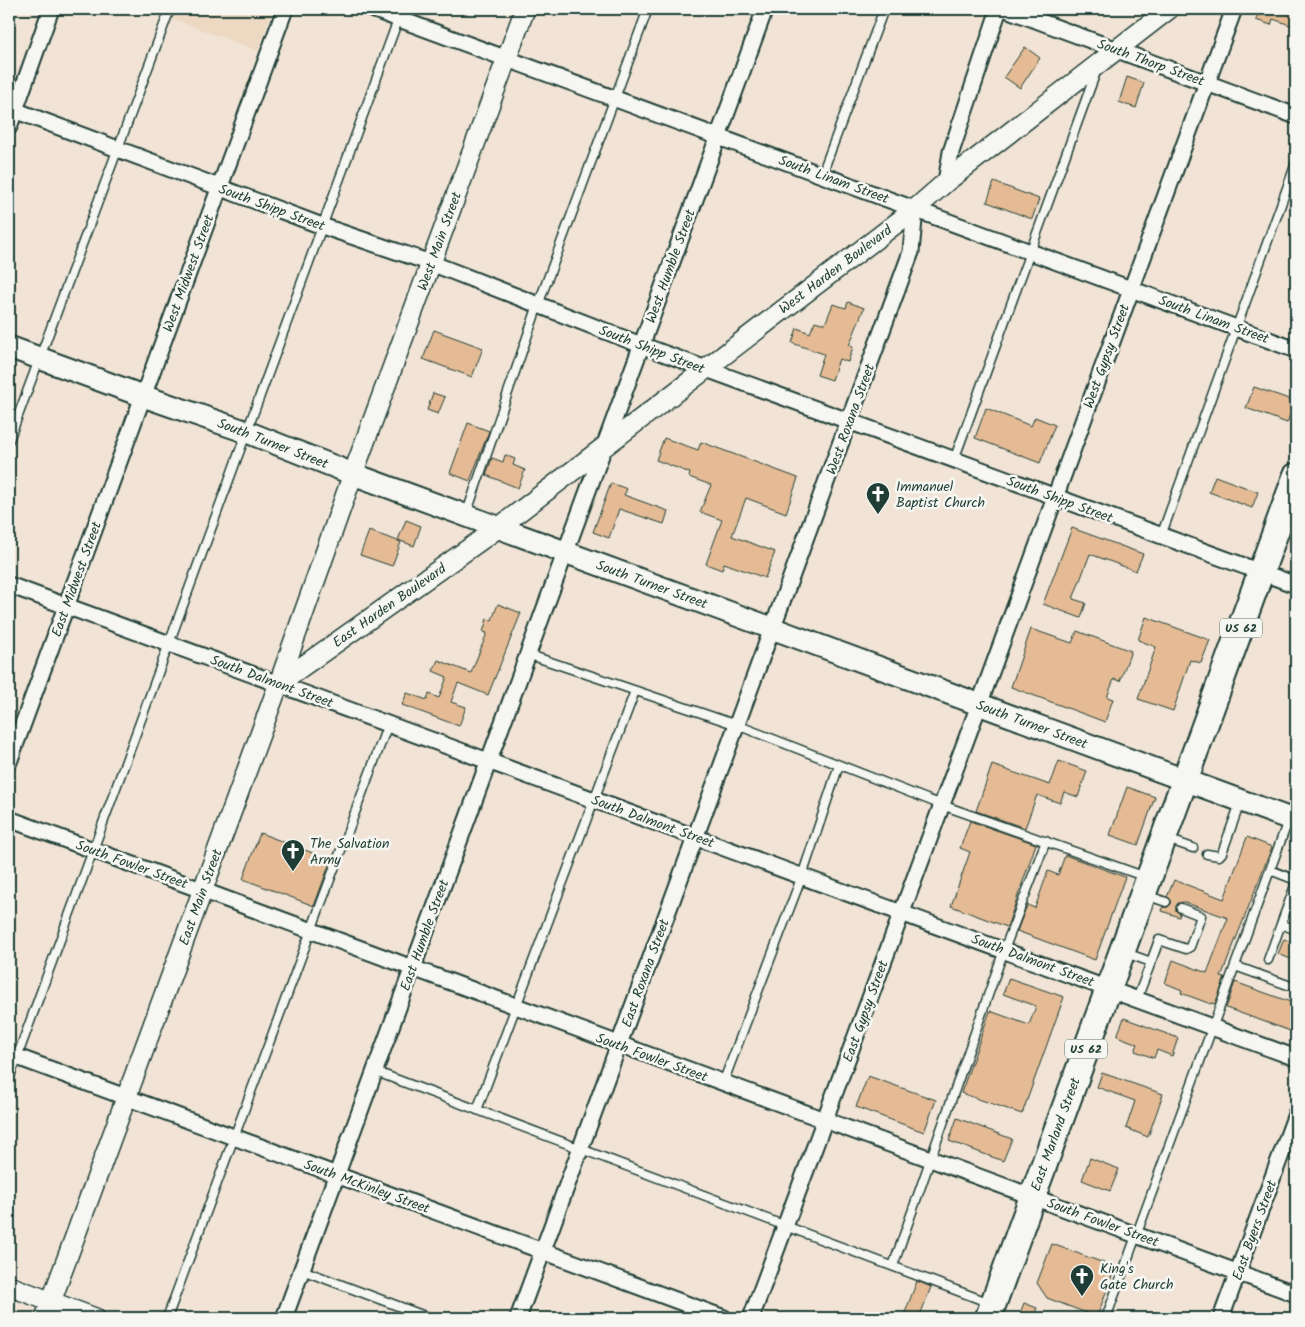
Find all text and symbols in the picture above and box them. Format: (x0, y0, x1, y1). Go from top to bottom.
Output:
street label: South Thorp Street (1094, 33, 1208, 93)
street label: South Linam Street (775, 150, 893, 210)
street label: South Shipp Street (215, 178, 328, 238)
street label: West Main Street (412, 188, 468, 294)
street label: West Humble Street (640, 206, 702, 326)
street label: West Midwest Street (157, 211, 221, 335)
street label: West Harden Boulevard (774, 219, 898, 320)
street label: South Linam Street (1155, 290, 1273, 350)
street label: West Gypsy Street (1078, 300, 1136, 412)
street label: South Shipp Street (595, 320, 708, 380)
street label: West Roxana Street (821, 360, 881, 478)
street label: South Turner Street (214, 413, 332, 475)
street label: South Shipp Street (1003, 470, 1116, 530)
place label: Immanuel Baptist Church (896, 476, 985, 514)
church icon: Immanuel Baptist Church (865, 481, 891, 515)
street label: East Midwest Street (46, 518, 108, 640)
street label: South Turner Street (593, 555, 711, 616)
street label: East Harden Boulevard (328, 558, 452, 653)
road number: US 62 (1220, 618, 1262, 638)
street label: South Dalmont Street (207, 649, 337, 715)
street label: South Turner Street (973, 695, 1091, 756)
street label: South Dalmont Street (588, 789, 718, 855)
place label: The Salvation Army (310, 833, 389, 871)
street label: South Fowler Street (73, 834, 191, 896)
church icon: The Salvation Army (280, 838, 306, 872)
street label: East Main Street (173, 845, 229, 949)
street label: East Humble Street (395, 876, 456, 994)
street label: East Roxana Street (616, 915, 676, 1031)
street label: South Dalmont Street (968, 928, 1098, 994)
street label: East Gypsy Street (837, 957, 895, 1065)
street label: South Fowler Street (593, 1027, 711, 1089)
road number: US 62 (1065, 1040, 1107, 1058)
street label: East Marland Street (1025, 1074, 1087, 1194)
street label: South McKinley Street (300, 1154, 433, 1220)
street label: East Byers Street (1227, 1177, 1283, 1284)
street label: South Fowler Street (1044, 1192, 1162, 1254)
place label: King's Gate Church (1100, 1258, 1173, 1296)
church icon: King's Gate Church (1069, 1263, 1095, 1297)

